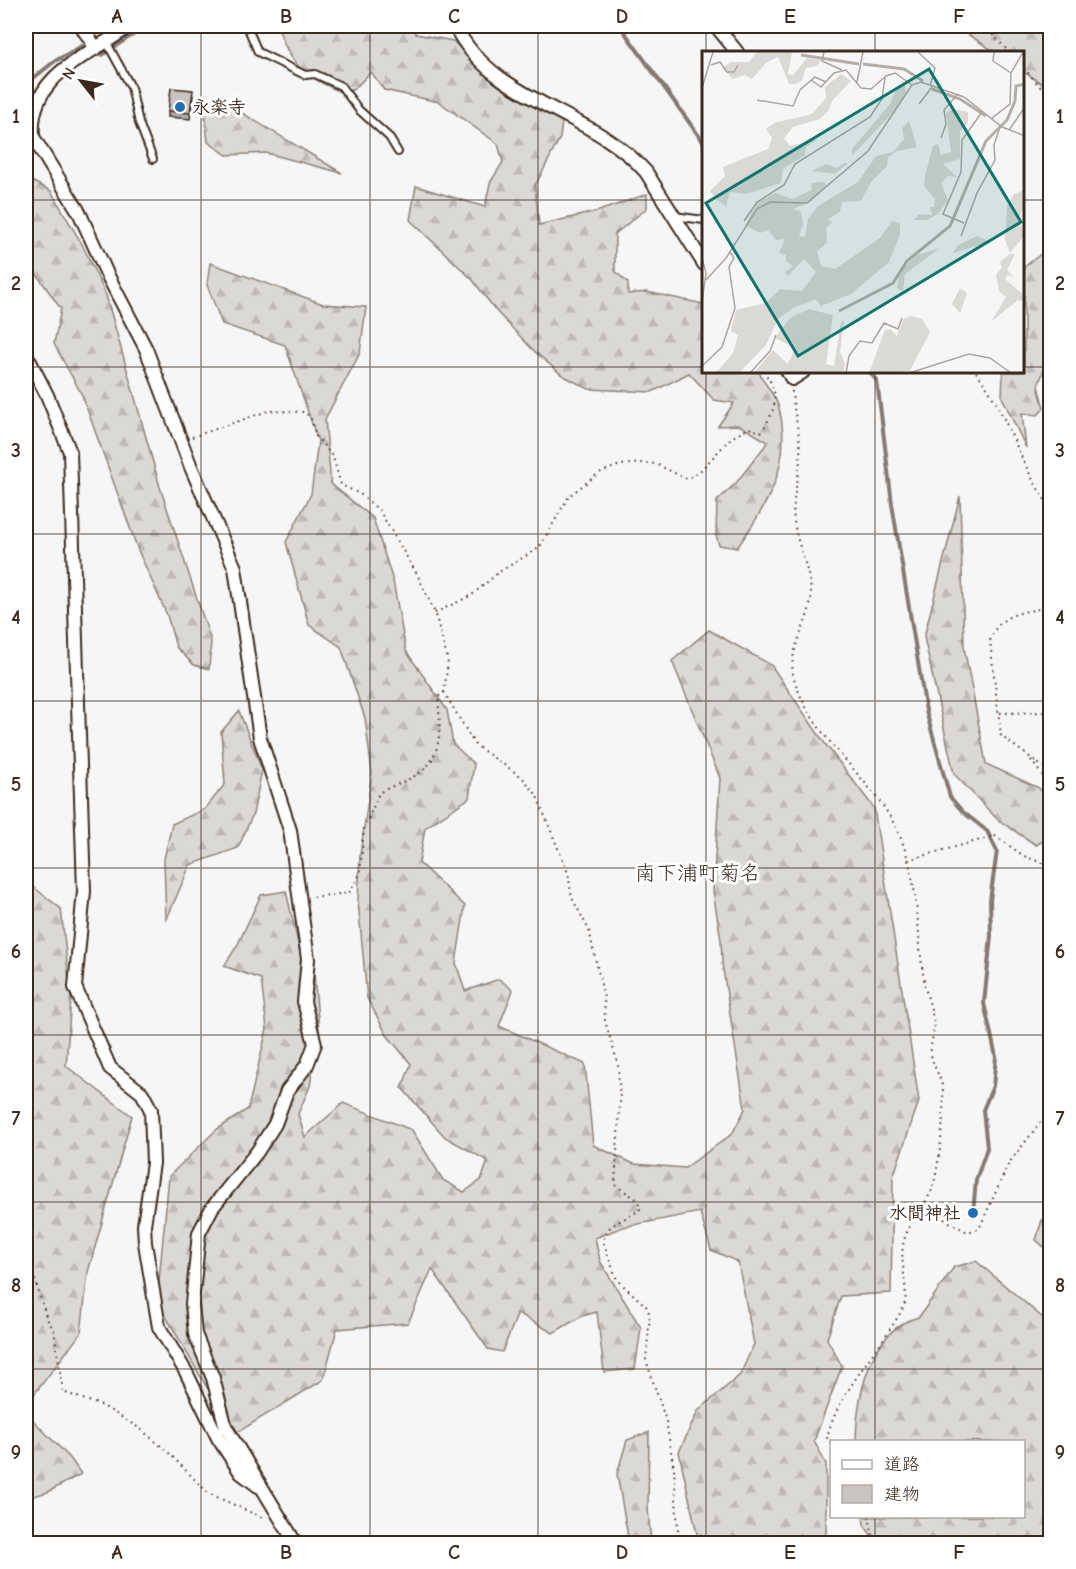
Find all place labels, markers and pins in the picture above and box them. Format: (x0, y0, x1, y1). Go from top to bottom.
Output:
place label: 永楽寺 (192, 97, 246, 118)
marker: 永楽寺 (173, 100, 187, 114)
place label: 水間神社 (889, 1203, 961, 1224)
marker: 水間神社 (966, 1206, 980, 1220)

